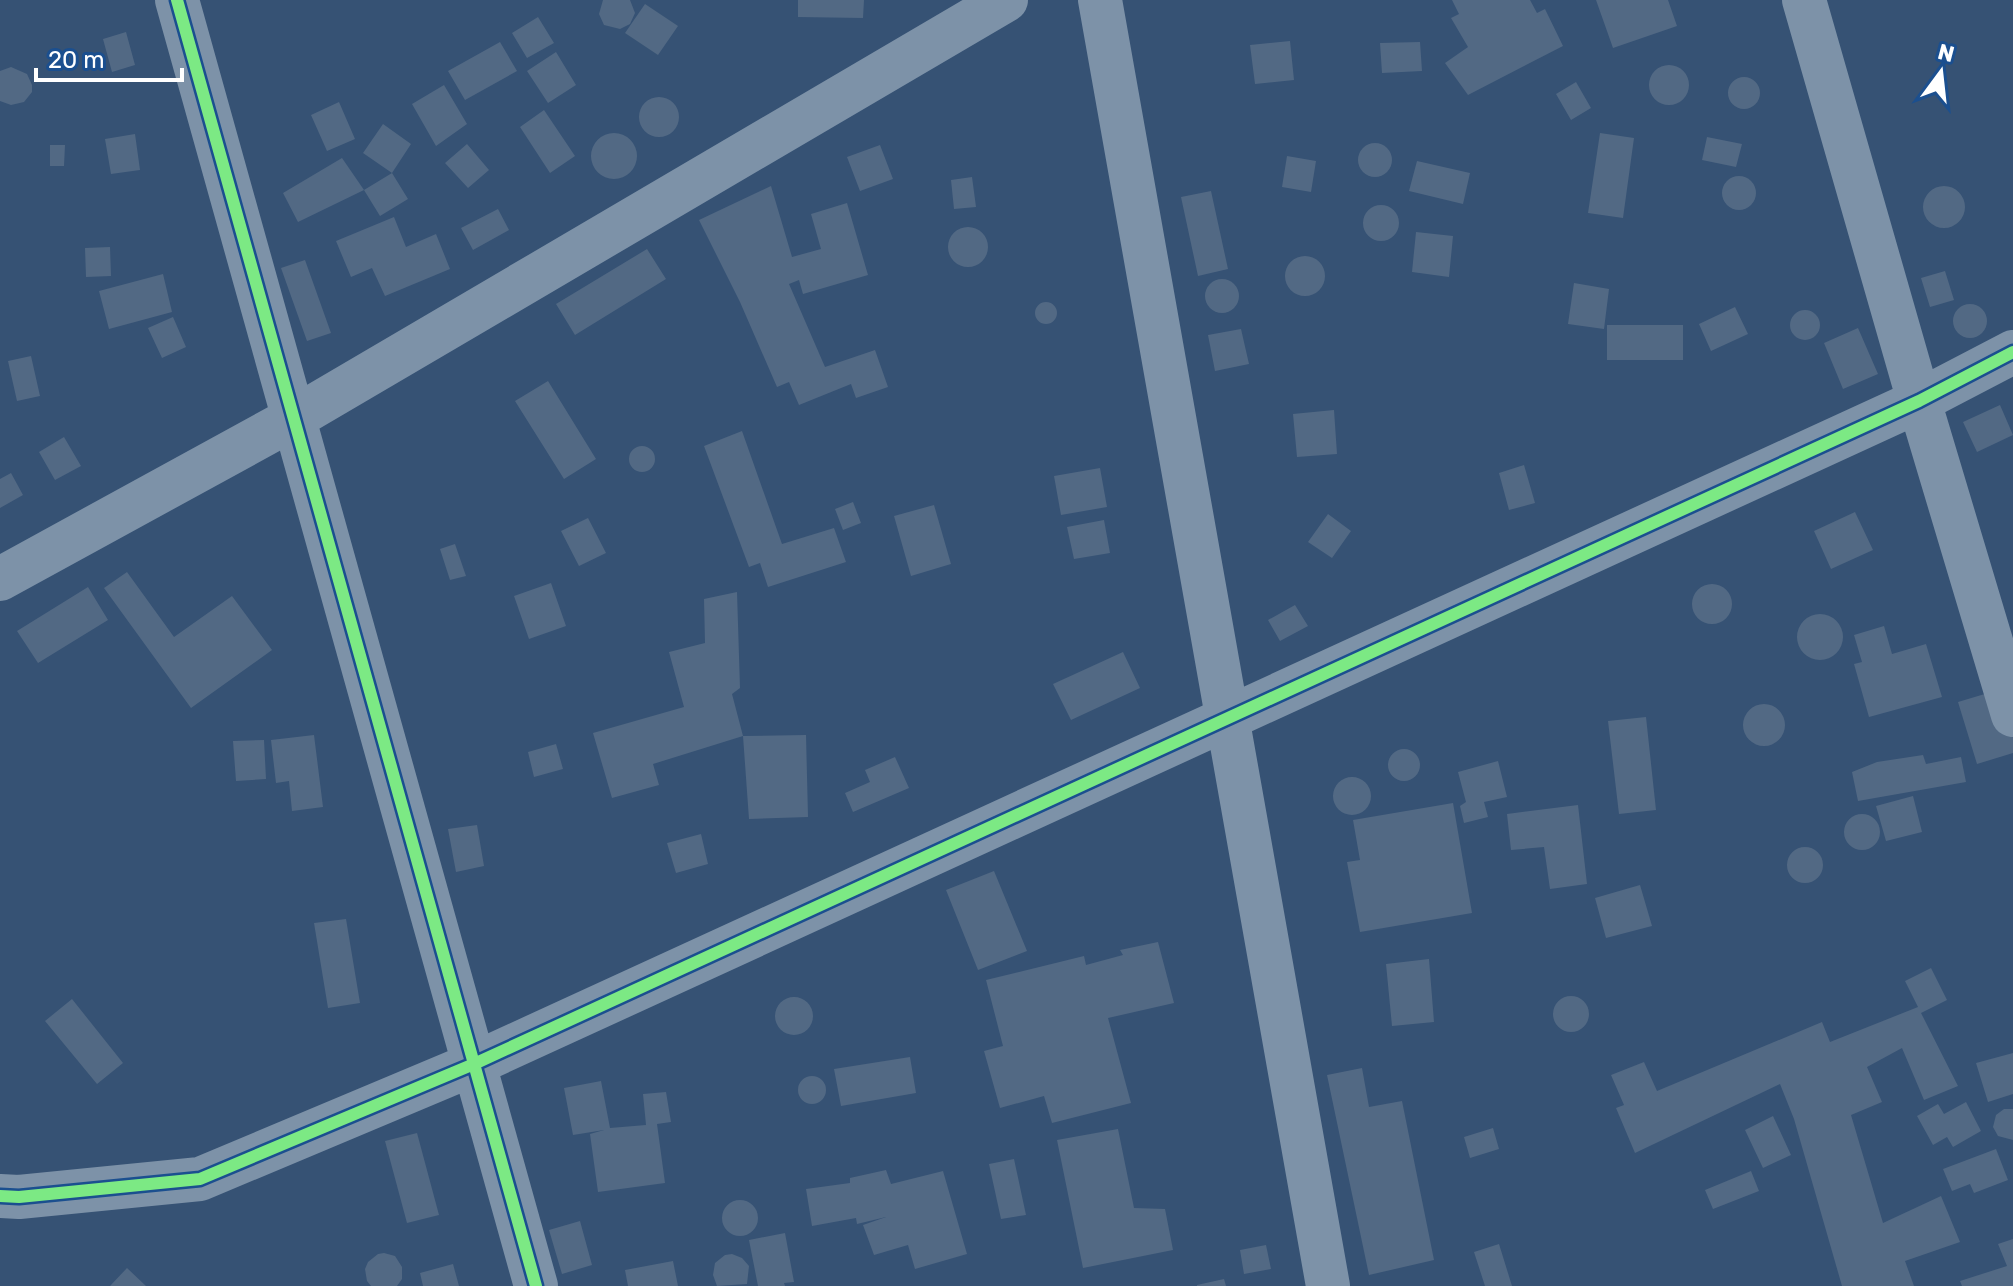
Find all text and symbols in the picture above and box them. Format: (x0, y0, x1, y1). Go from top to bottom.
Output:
scale bar (36, 32, 182, 82)
north arrow (1901, 32, 1981, 112)
text: N (1935, 38, 1957, 68)
text: 20 m (48, 46, 105, 74)

